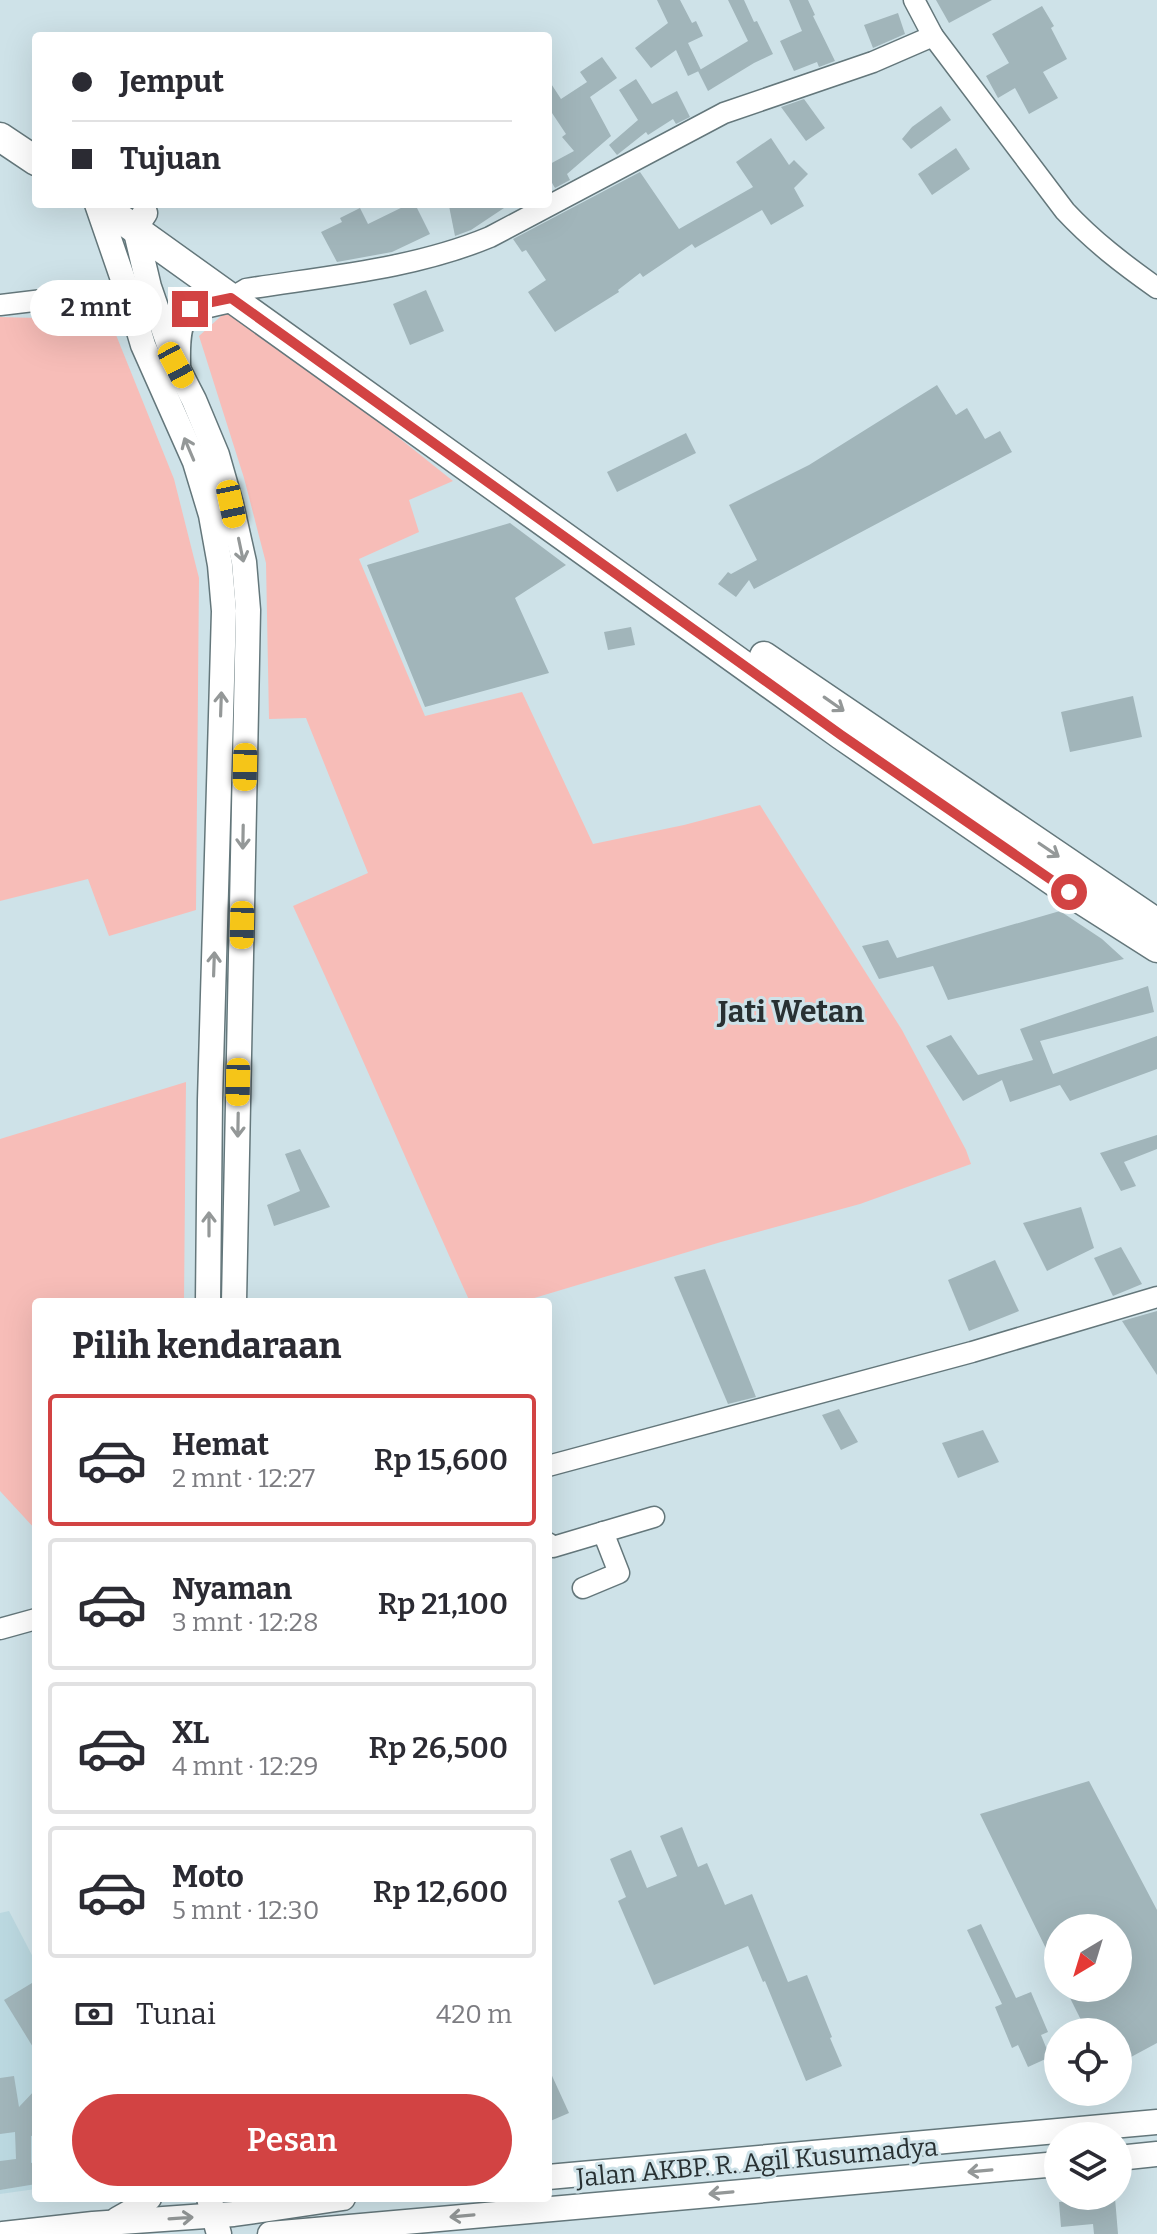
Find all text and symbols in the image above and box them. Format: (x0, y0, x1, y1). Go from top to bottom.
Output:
text: Jemput (120, 64, 224, 100)
text: Tujuan (120, 141, 221, 177)
callout: 2 mnt (30, 281, 162, 337)
route end (172, 291, 208, 327)
text: 2 mnt (61, 292, 131, 323)
car (154, 338, 198, 392)
one-way arrow (181, 437, 196, 462)
car (214, 478, 248, 530)
one-way arrow (234, 536, 249, 562)
one-way arrow (214, 691, 229, 718)
one-way arrow (823, 696, 845, 712)
car (233, 743, 257, 791)
one-way arrow (235, 823, 251, 850)
one-way arrow (1038, 842, 1060, 859)
route start (1051, 874, 1087, 910)
car (230, 901, 254, 949)
one-way arrow (206, 951, 221, 978)
district label: Jati Wetan (716, 994, 865, 1030)
car (226, 1058, 250, 1106)
one-way arrow (230, 1111, 245, 1138)
one-way arrow (201, 1211, 217, 1238)
text: Pilih kendaraan (72, 1324, 342, 1368)
icon: car (76, 1424, 148, 1496)
text: Hemat (172, 1427, 269, 1463)
text: Rp 15,600 (374, 1442, 508, 1478)
text: 2 mnt · 12:27 (172, 1463, 315, 1494)
icon: car (76, 1568, 148, 1640)
text: Nyaman (172, 1571, 292, 1607)
text: Rp 21,100 (378, 1586, 508, 1622)
text: 3 mnt · 12:28 (172, 1607, 319, 1638)
icon: car (76, 1712, 148, 1784)
text: XL (172, 1715, 209, 1751)
text: Rp 26,500 (369, 1730, 508, 1766)
text: 4 mnt · 12:29 (172, 1751, 319, 1782)
icon: car (76, 1856, 148, 1928)
text: Moto (172, 1859, 244, 1895)
text: Rp 12,600 (373, 1874, 508, 1910)
text: 5 mnt · 12:30 (172, 1895, 319, 1926)
north arrow (1044, 1914, 1132, 2002)
map controls (1044, 1914, 1132, 2210)
icon: cash (72, 1992, 116, 2036)
text: Tunai (136, 1996, 216, 2032)
text: 420 m (436, 1999, 512, 2030)
button: locate (1044, 2018, 1132, 2106)
button: Pesan (72, 2094, 512, 2186)
button: layers (1044, 2122, 1132, 2210)
street label: Jalan AKBP. R. Agil Kusumadya (574, 2131, 939, 2194)
one-way arrow (967, 2163, 994, 2178)
one-way arrow (708, 2185, 735, 2200)
one-way arrow (449, 2209, 476, 2224)
one-way arrow (167, 2210, 194, 2225)

